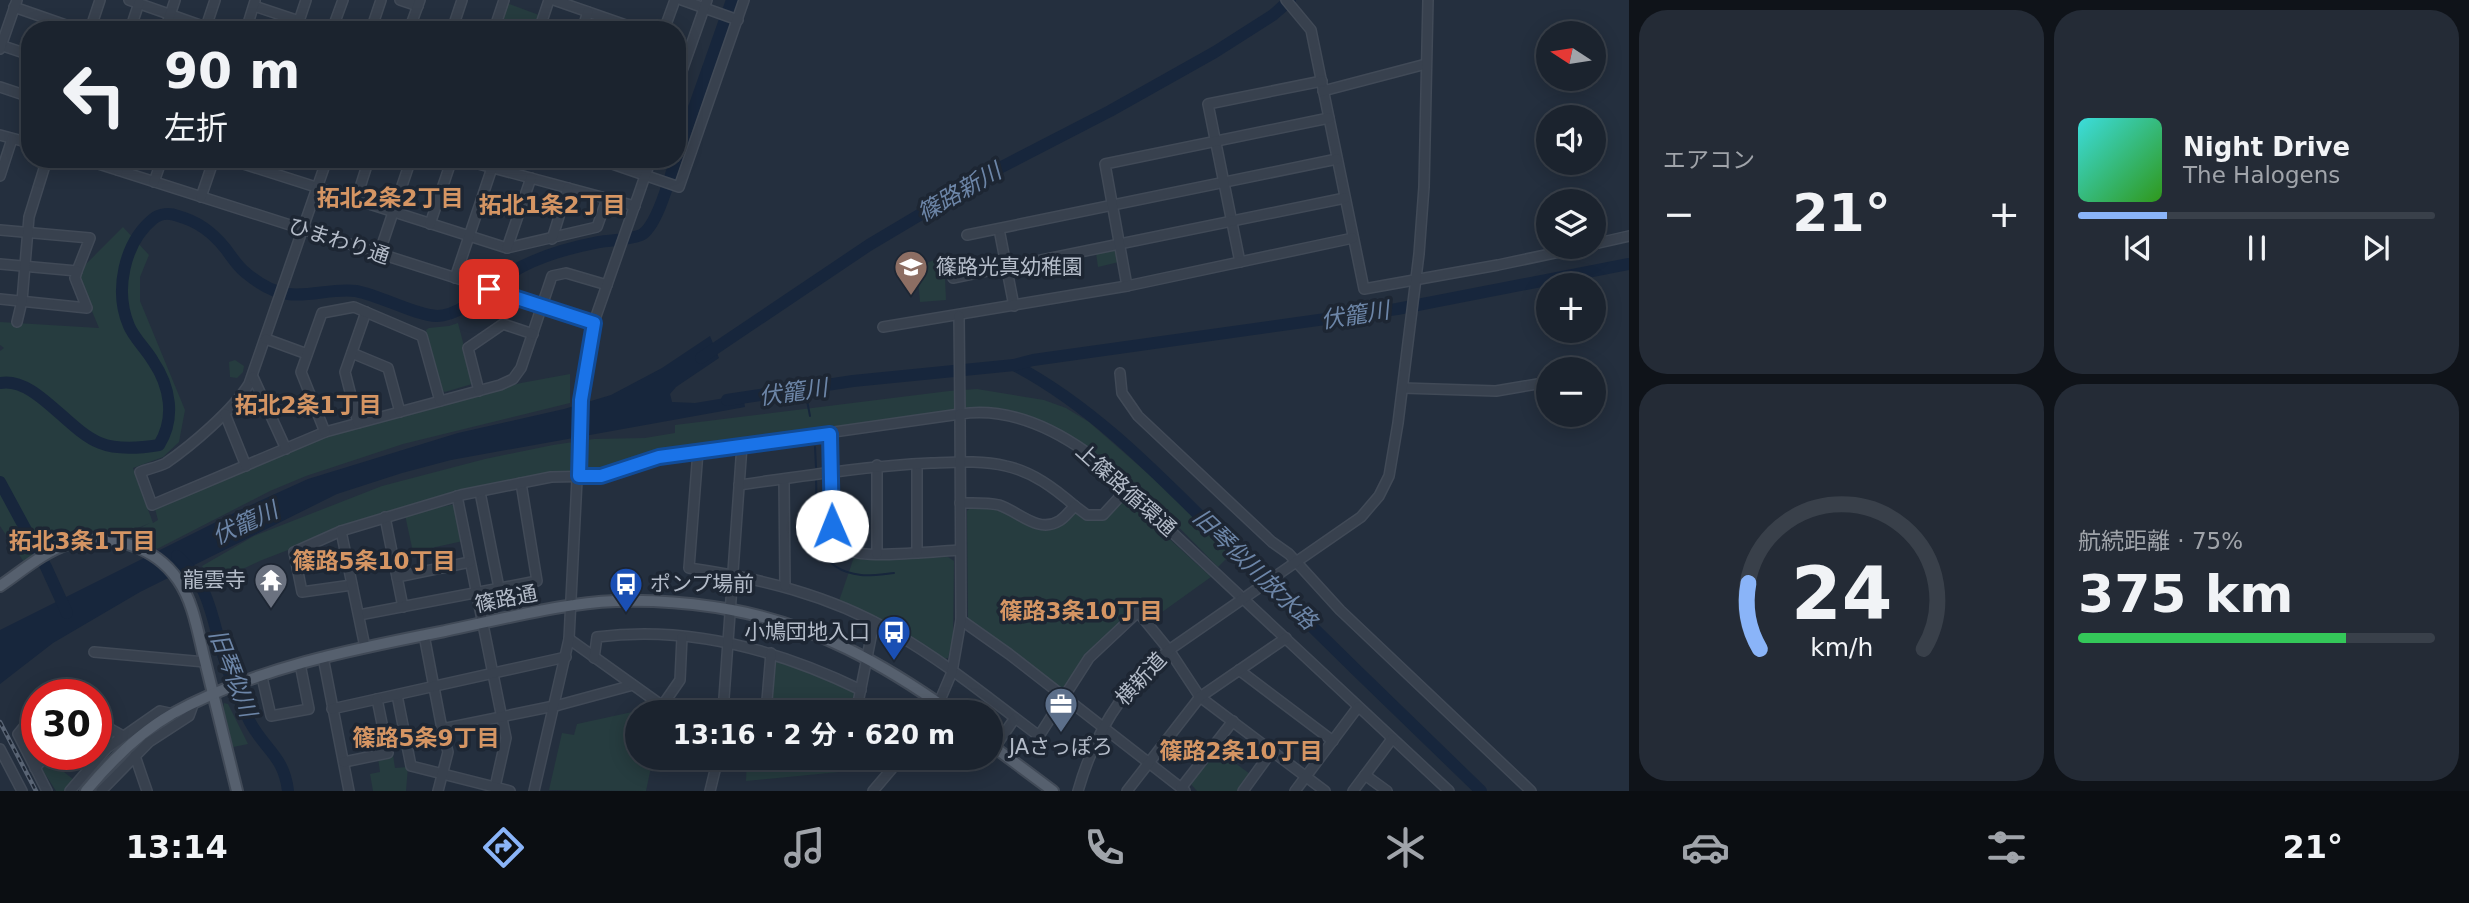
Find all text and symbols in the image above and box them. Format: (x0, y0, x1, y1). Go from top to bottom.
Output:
north arrow (1536, 21, 1606, 91)
map controls (1536, 21, 1606, 427)
text: 90 m (164, 43, 300, 100)
icon: left (49, 49, 140, 140)
button: sound (1536, 105, 1606, 175)
text: 左折 (164, 109, 228, 147)
text: Night Drive (2183, 132, 2350, 162)
text: エアコン (1663, 147, 1755, 173)
water label: 篠路新川 (913, 156, 1008, 226)
text: The Halogens (2183, 162, 2340, 188)
text: 21° (1792, 183, 1891, 243)
district label: 拓北2条2丁目 (316, 185, 464, 211)
button: layers (1536, 189, 1606, 259)
district label: 拓北1条2丁目 (478, 192, 626, 218)
text: − (1663, 192, 1695, 236)
text: + (1988, 192, 2020, 236)
street label: ひまわり通 (285, 213, 393, 269)
icon: previous (2119, 229, 2157, 267)
icon: pause (2238, 229, 2276, 267)
icon: next (2357, 229, 2395, 267)
school or university icon: 篠路光真幼稚園 (892, 248, 930, 297)
place label: 篠路光真幼稚園 (936, 255, 1083, 279)
pin (459, 259, 519, 319)
icon: arrive (470, 270, 508, 308)
button: + (1536, 273, 1606, 343)
water label: 伏籠川 (1319, 296, 1394, 333)
button: − (1536, 357, 1606, 427)
water label: 伏籠川 (757, 374, 832, 410)
district label: 拓北2条1丁目 (234, 392, 382, 418)
street label: 上篠路循環通 (1071, 439, 1181, 541)
position arrow (795, 489, 869, 563)
water label: 伏籠川 (208, 495, 284, 549)
water label: 旧琴似川放水路 (1188, 504, 1323, 636)
district label: 拓北3条1丁目 (8, 528, 156, 554)
text: 航続距離 · 75% (2078, 528, 2243, 554)
district label: 篠路5条10丁目 (292, 548, 456, 574)
text: 24 (1791, 551, 1892, 636)
temple icon: 龍雲寺 (252, 561, 290, 610)
text: 375 km (2078, 564, 2293, 624)
bus stop icon: ポンプ場前 (607, 565, 645, 614)
place label: 龍雲寺 (183, 568, 246, 592)
place label: ポンプ場前 (650, 572, 754, 596)
street label: 篠路通 (473, 581, 539, 617)
district label: 篠路3条10丁目 (999, 598, 1163, 624)
bus stop icon: 小鳩団地入口 (875, 613, 913, 662)
place label: 小鳩団地入口 (744, 620, 870, 644)
water label: 旧琴似川 (204, 625, 263, 723)
text: km/h (1810, 632, 1873, 661)
street label: 横新道 (1111, 648, 1171, 710)
speed limit sign: 30 (21, 679, 112, 770)
office icon: JAさっぽろ (1042, 685, 1080, 734)
text: 13:16 · 2 分 · 620 m (673, 720, 955, 750)
district label: 篠路5条9丁目 (352, 725, 500, 751)
place label: JAさっぽろ (1007, 735, 1113, 759)
district label: 篠路2条10丁目 (1159, 738, 1323, 764)
icon: directions (479, 823, 528, 872)
icon: music (780, 823, 829, 872)
icon: phone (1080, 823, 1129, 872)
icon: climate (1381, 823, 1430, 872)
icon: car (1681, 823, 1730, 872)
icon: filters (1982, 823, 2031, 872)
text: 13:14 (126, 828, 228, 866)
text: 21° (2283, 828, 2343, 866)

